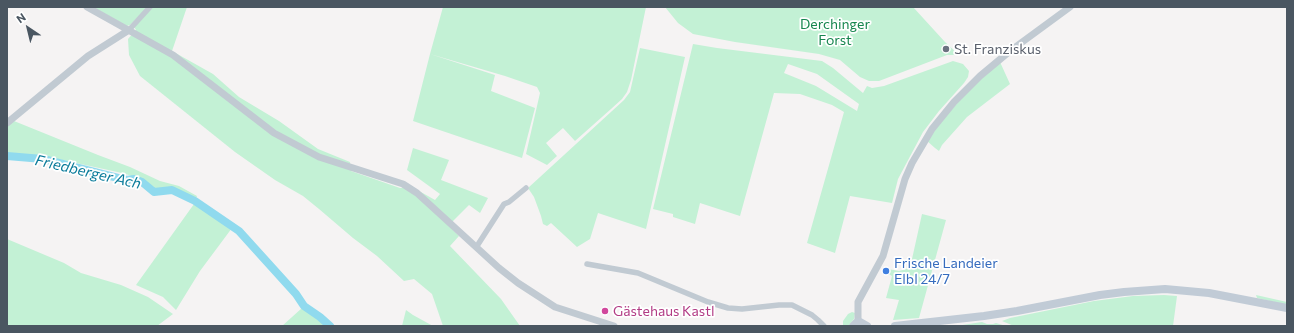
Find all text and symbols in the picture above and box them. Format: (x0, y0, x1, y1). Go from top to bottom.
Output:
north arrow (8, 8, 48, 48)
text: N (14, 10, 28, 25)
park label: Derchinger Forst (800, 16, 870, 48)
place label: St. Franziskus (954, 41, 1041, 57)
marker: St. Franziskus (941, 44, 951, 54)
water label: Friedberger Ach (33, 151, 143, 193)
place label: Frische Landeier Elbl 24/7 (894, 255, 998, 288)
marker: Frische Landeier Elbl 24/7 (881, 266, 891, 276)
place label: Gästehaus Kastl (613, 303, 714, 319)
marker: Gästehaus Kastl (600, 306, 610, 316)

